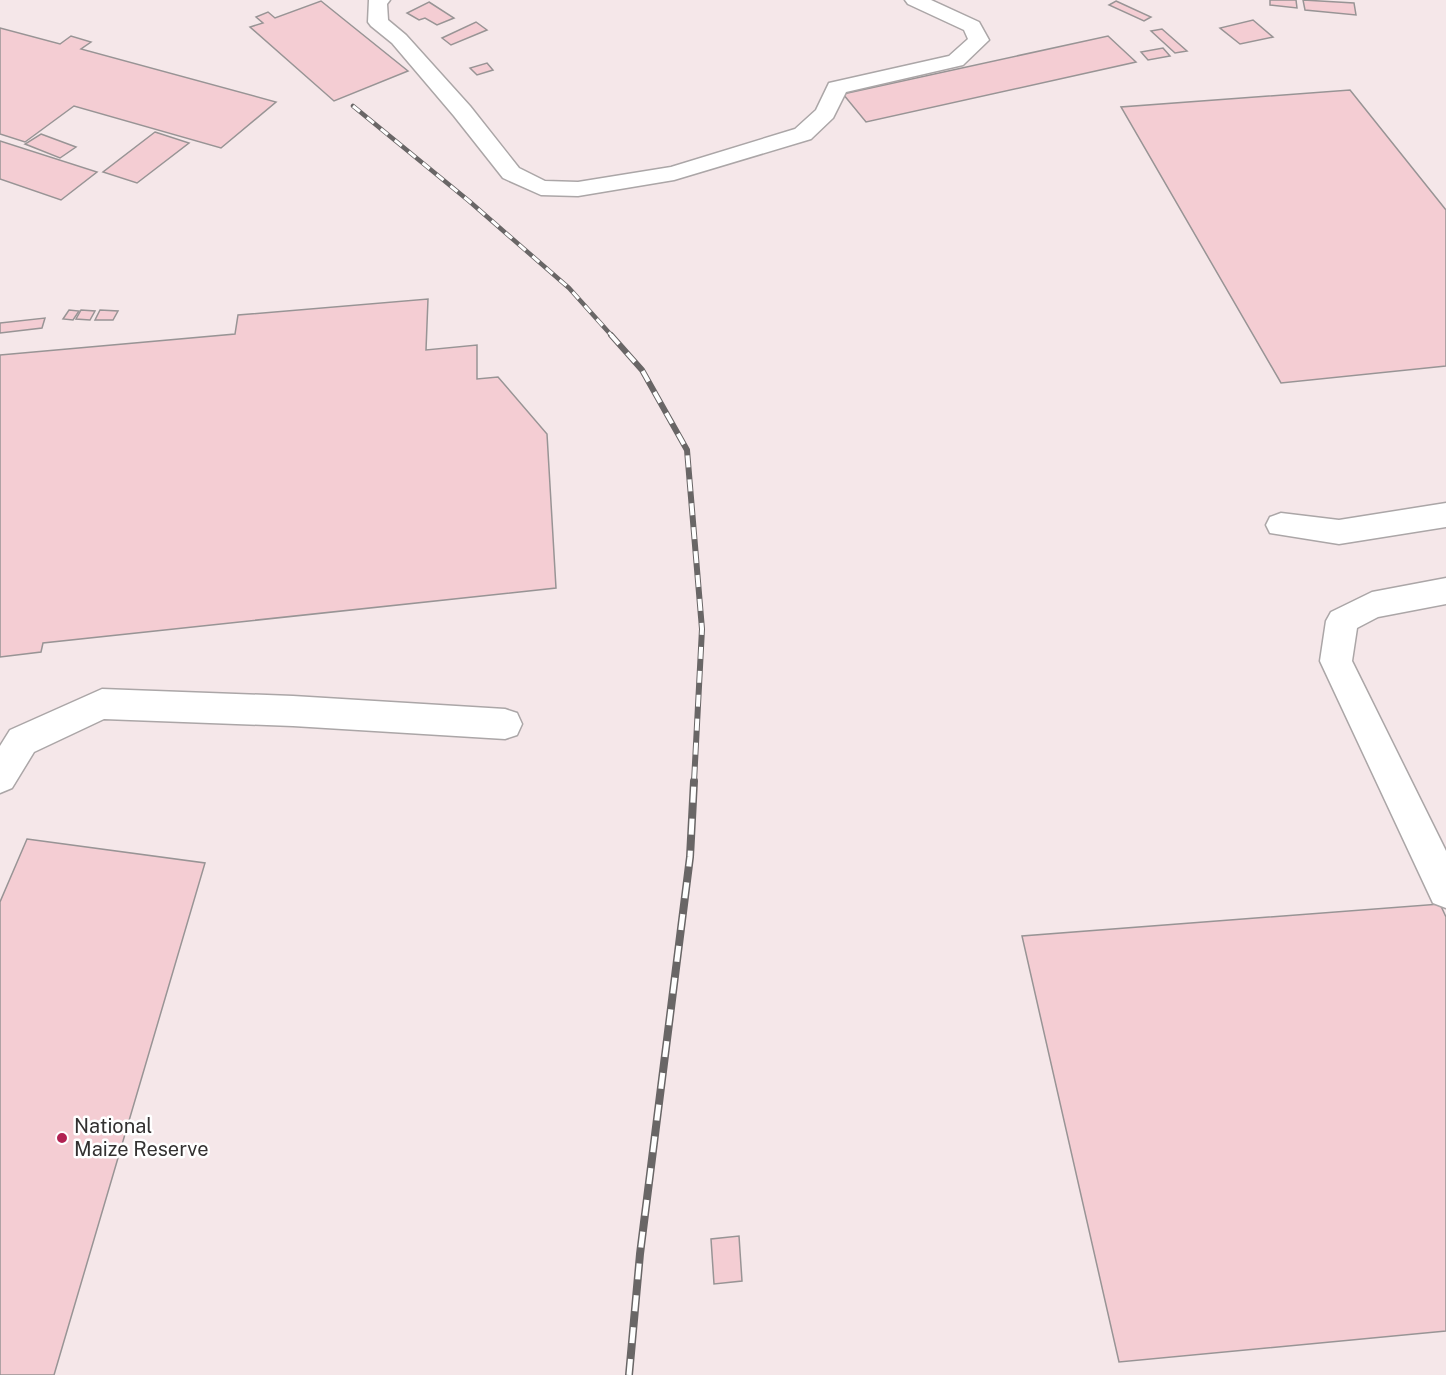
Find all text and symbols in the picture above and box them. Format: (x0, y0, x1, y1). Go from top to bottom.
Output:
place label: National Maize Reserve (74, 1114, 208, 1161)
marker: National Maize Reserve (55, 1131, 69, 1145)

